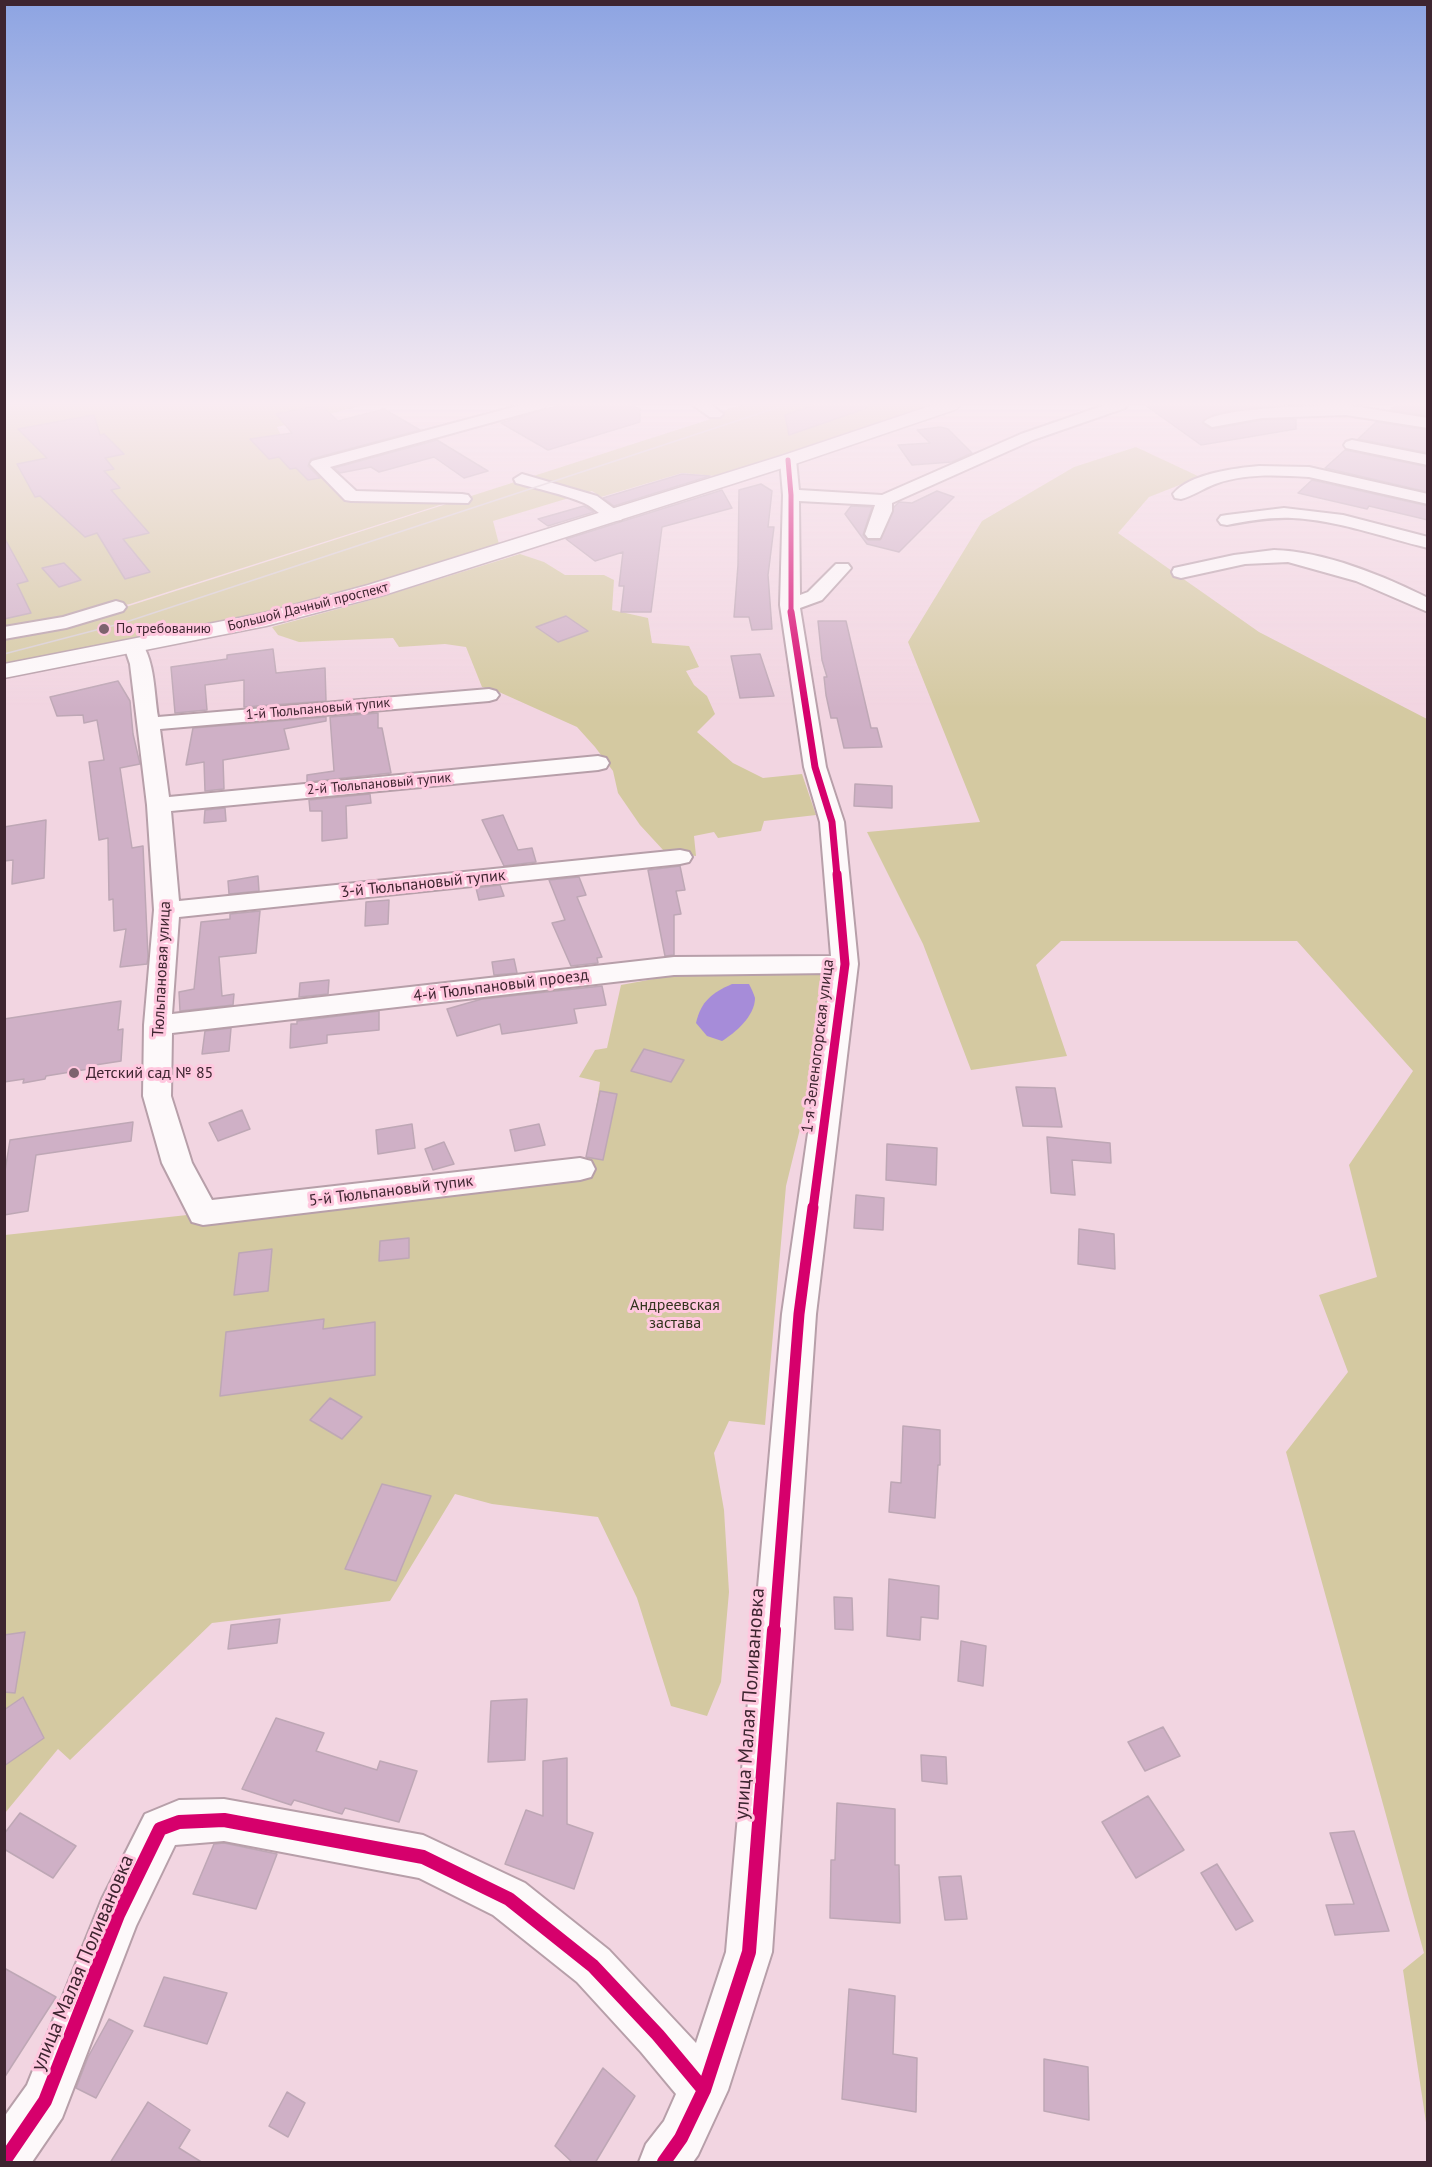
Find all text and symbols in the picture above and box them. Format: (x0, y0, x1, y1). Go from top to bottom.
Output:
street label: Большой Дачный проспект (226, 579, 390, 635)
place label: По требованию (116, 621, 211, 637)
marker: По требованию (97, 622, 111, 636)
street label: 1-й Тюльпановый тупик (245, 694, 391, 724)
street label: 2-й Тюльпановый тупик (306, 769, 452, 799)
street label: 3-й Тюльпановый тупик (340, 866, 506, 902)
street label: Тюльпановая улица (149, 900, 175, 1038)
street label: 1-я Зеленогорская улица (798, 958, 838, 1134)
street label: 4-й Тюльпановый проезд (412, 966, 590, 1006)
place label: Детский сад № 85 (86, 1063, 213, 1083)
marker: Детский сад № 85 (67, 1066, 81, 1080)
street label: 5-й Тюльпановый тупик (308, 1171, 474, 1211)
park label: Андреевская застава (630, 1295, 720, 1333)
street label: улица Малая Поливановка (730, 1587, 770, 1821)
street label: улица Малая Поливановка (27, 1851, 139, 2075)

